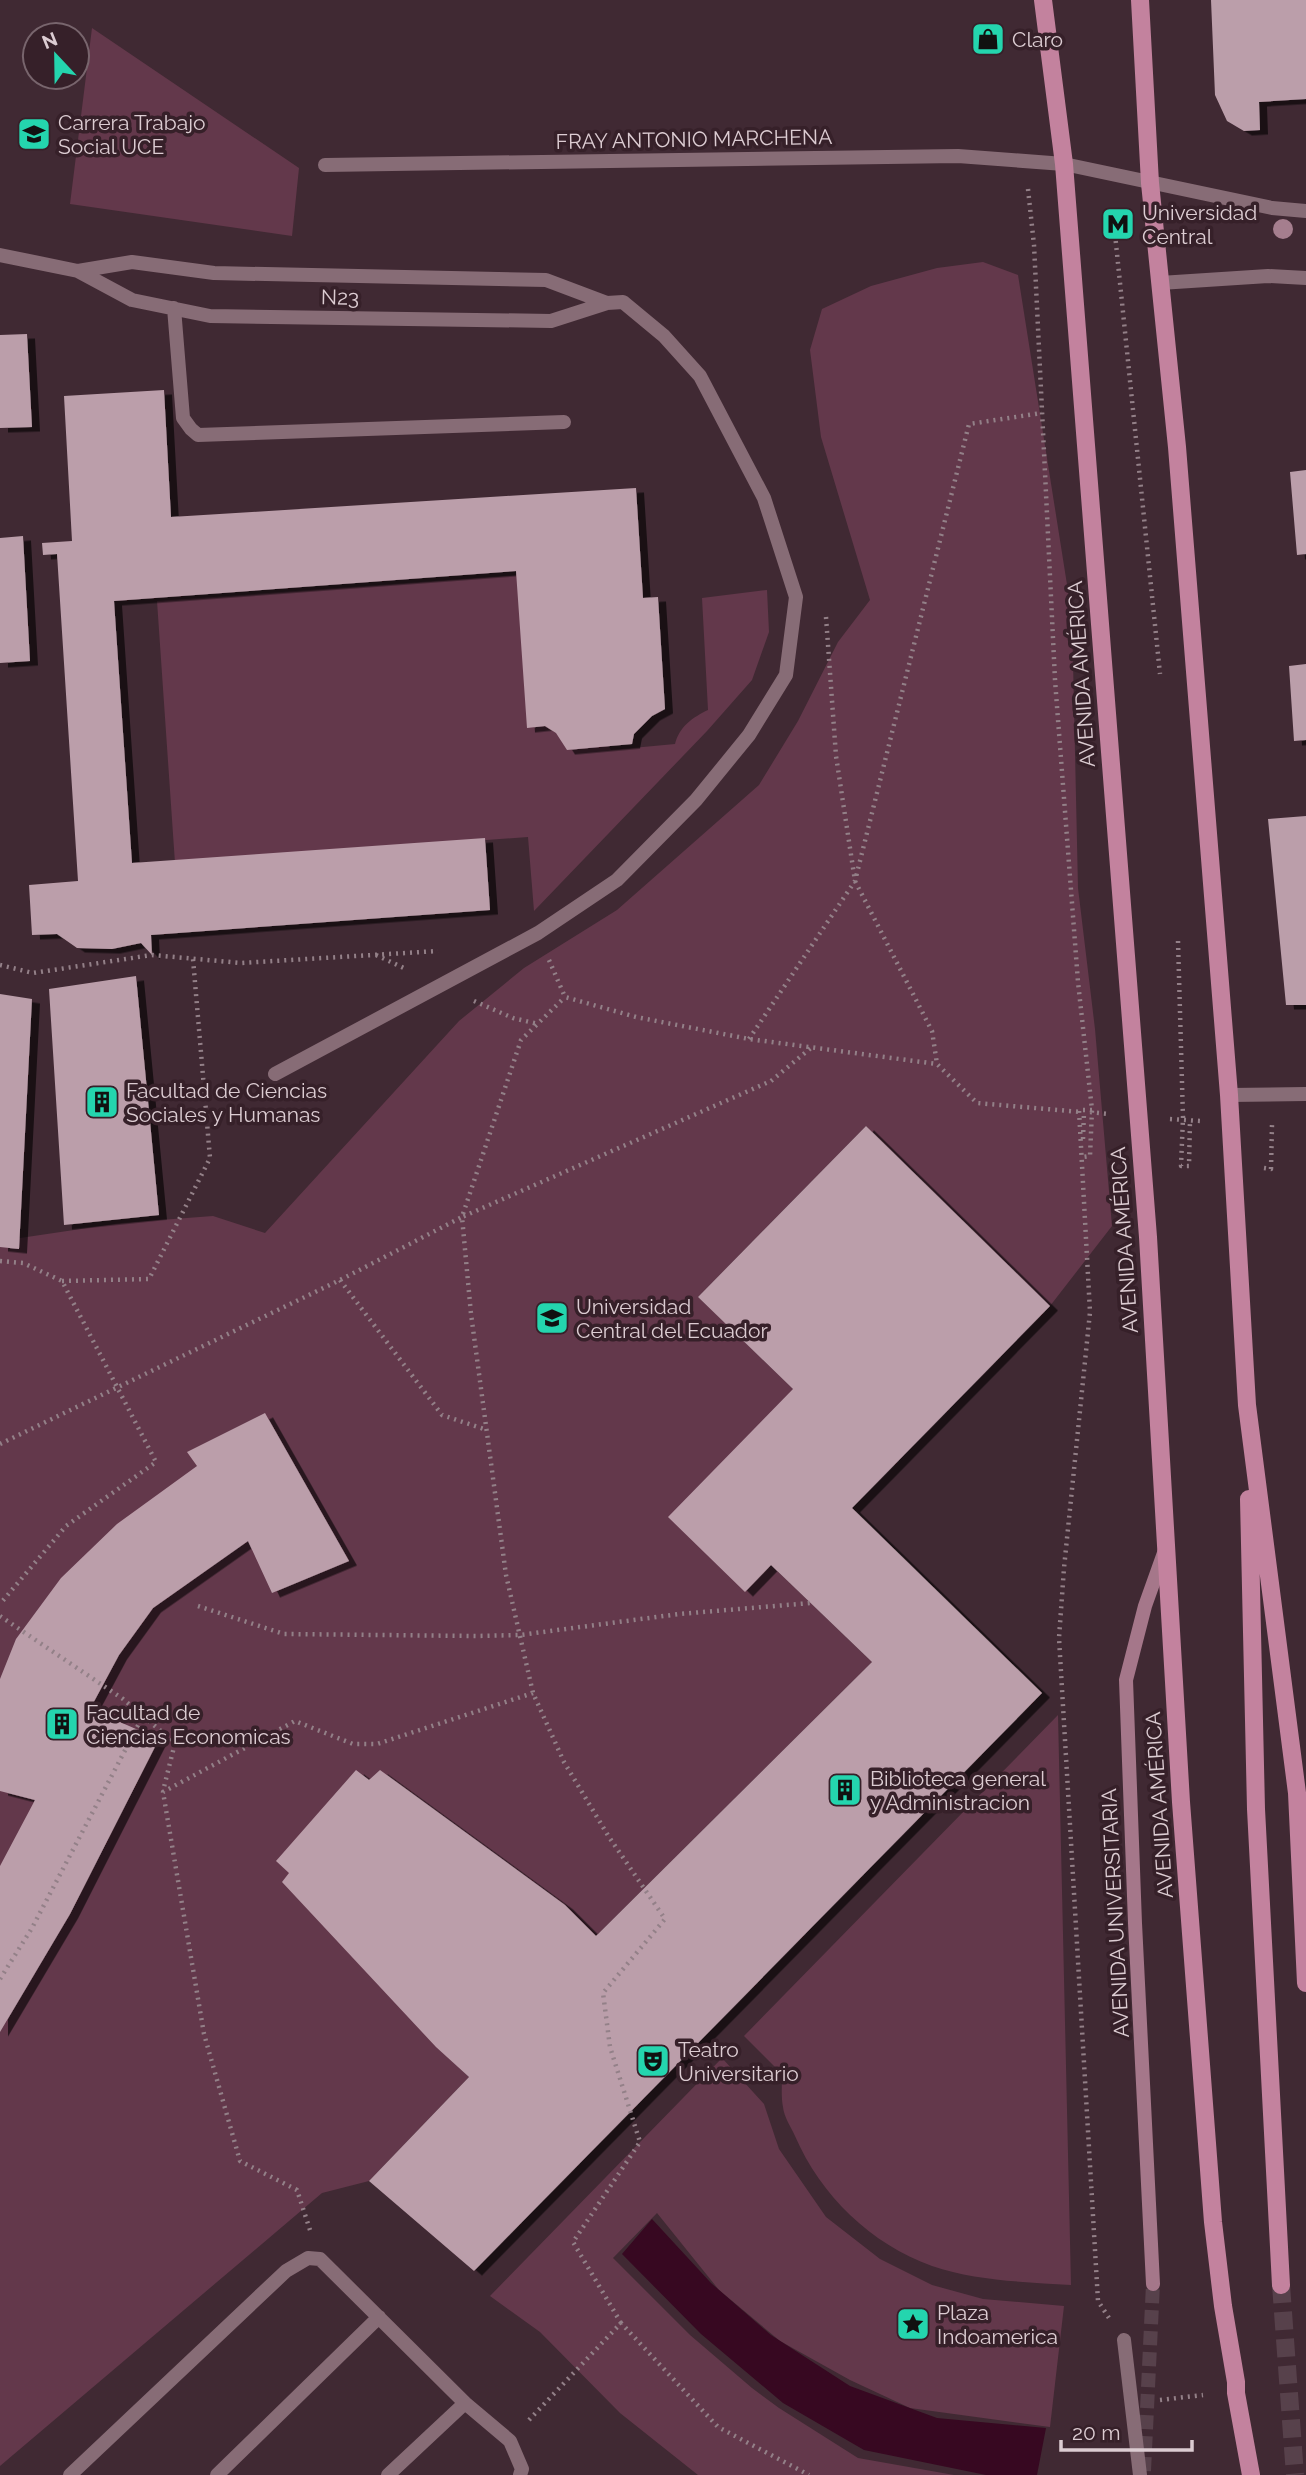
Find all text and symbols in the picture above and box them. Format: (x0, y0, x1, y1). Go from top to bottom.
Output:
shop icon: Claro (969, 20, 1007, 58)
north arrow (21, 21, 91, 91)
text: N (39, 27, 60, 53)
place label: Claro (1012, 27, 1063, 52)
place label: Carrera Trabajo Social UCE (58, 110, 205, 159)
school or university icon: Carrera Trabajo Social UCE (15, 115, 53, 153)
street label: FRAY ANTONIO MARCHENA (555, 124, 833, 154)
place label: Universidad Central (1142, 200, 1257, 249)
metro station icon: Universidad Central (1099, 205, 1137, 243)
street label: N23 (321, 284, 359, 310)
street label: AVENIDA AMÉRICA (1062, 580, 1100, 768)
place label: Facultad de Ciencias Sociales y Humanas (126, 1078, 327, 1127)
building icon: Facultad de Ciencias Sociales y Humanas (83, 1083, 121, 1121)
street label: AVENIDA AMÉRICA (1105, 1146, 1143, 1334)
place label: Universidad Central del Ecuador (576, 1294, 768, 1343)
school or university icon: Universidad Central del Ecuador (533, 1299, 571, 1337)
place label: Facultad de Ciencias Economicas (86, 1700, 291, 1749)
building icon: Facultad de Ciencias Economicas (43, 1705, 81, 1743)
street label: AVENIDA AMÉRICA (1140, 1711, 1178, 1899)
place label: Biblioteca general y Administracion (870, 1766, 1046, 1815)
building icon: Biblioteca general y Administracion (826, 1771, 864, 1809)
street label: AVENIDA UNIVERSITARIA (1096, 1788, 1134, 2038)
place label: Teatro Universitario (678, 2037, 799, 2086)
theatre icon: Teatro Universitario (634, 2042, 672, 2080)
place label: Plaza Indoamerica (937, 2300, 1058, 2349)
place icon: Plaza Indoamerica (894, 2305, 932, 2343)
scale bar (1061, 2408, 1192, 2452)
text: 20 m (1072, 2420, 1120, 2445)

